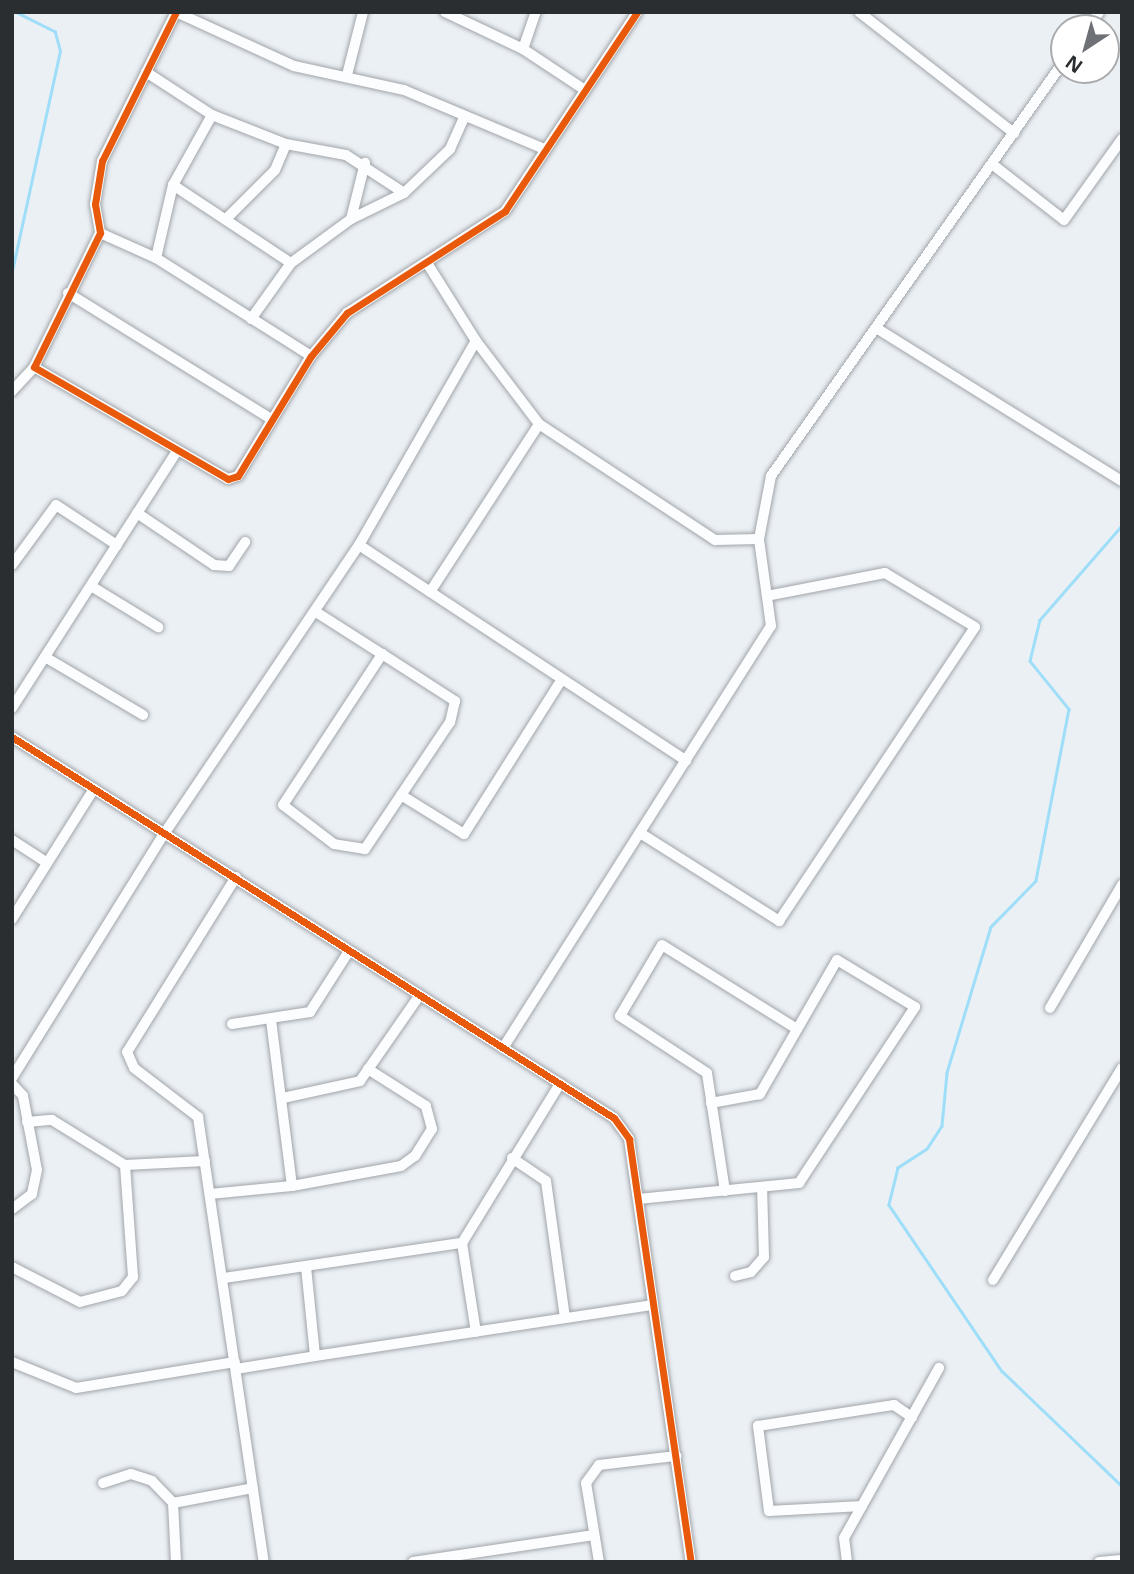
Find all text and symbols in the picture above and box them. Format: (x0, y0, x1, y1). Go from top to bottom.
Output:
north arrow (1050, 14, 1120, 84)
text: N (1060, 49, 1088, 79)

